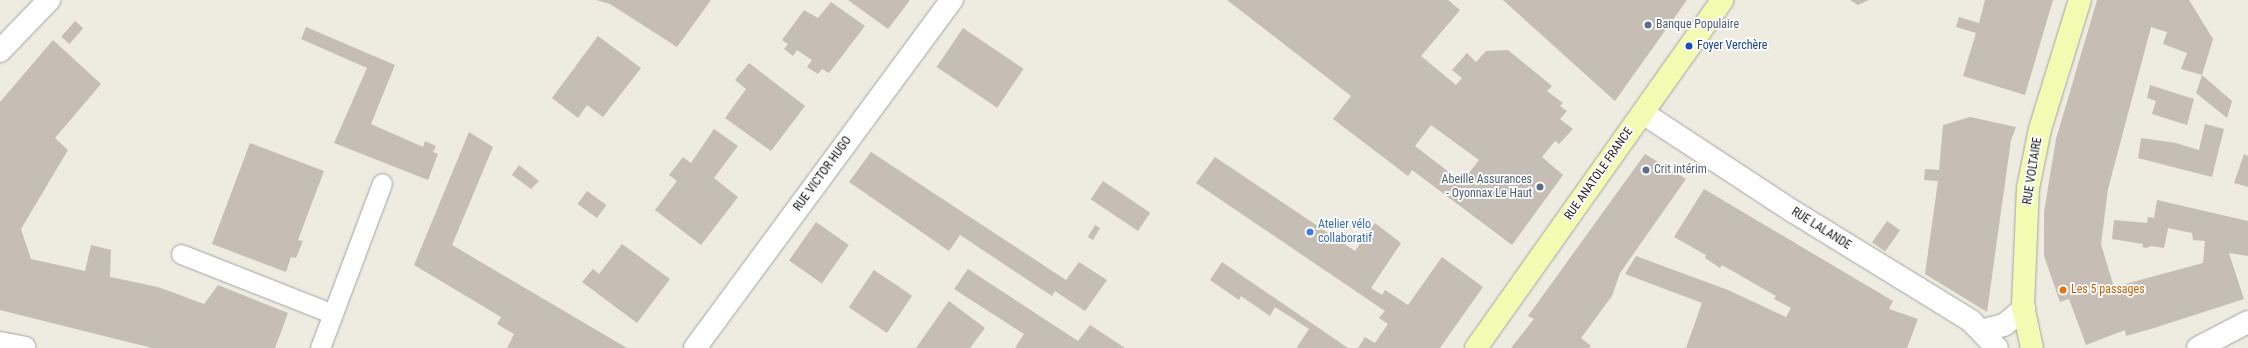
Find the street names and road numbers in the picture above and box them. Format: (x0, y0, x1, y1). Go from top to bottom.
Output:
street label: RUE ANATOLE FRANCE (1562, 125, 1636, 223)
street label: RUE VICTOR HUGO (791, 134, 855, 214)
street label: RUE VOLTAIRE (2021, 136, 2045, 206)
street label: RUE LALANDE (1789, 205, 1853, 253)

